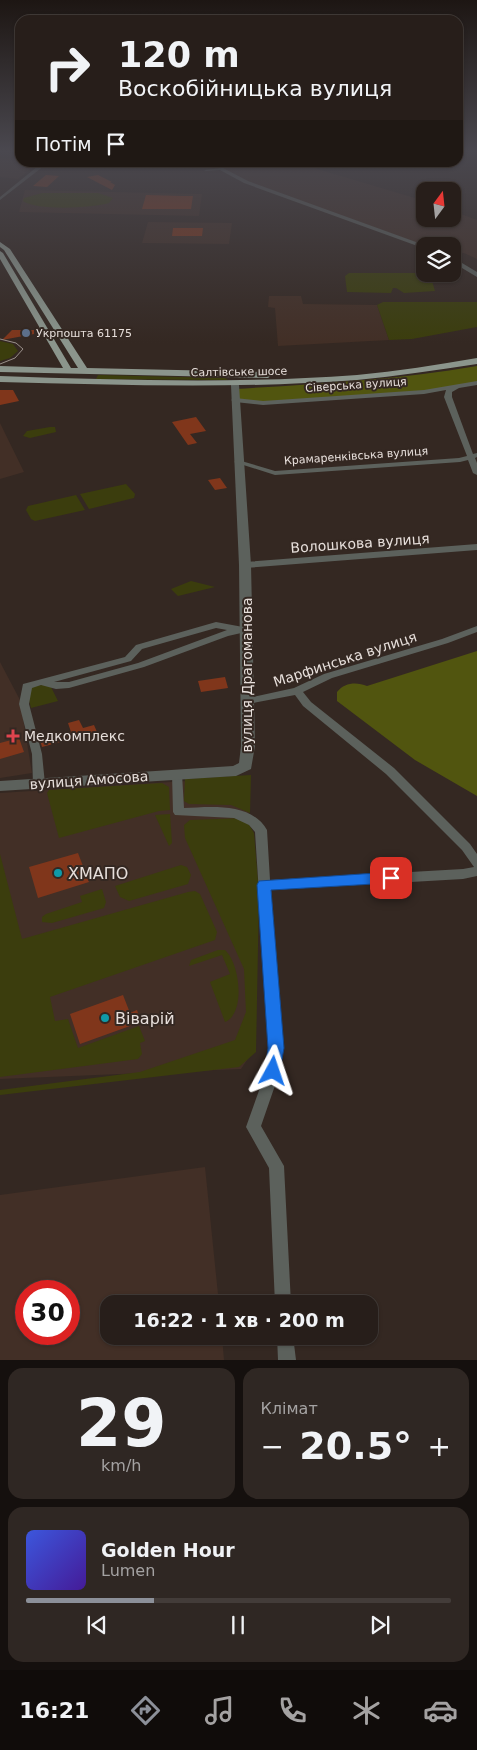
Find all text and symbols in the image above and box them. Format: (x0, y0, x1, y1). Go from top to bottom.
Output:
icon: right (35, 35, 100, 100)
text: 120 m (118, 35, 240, 75)
text: Воскобійницька вулиця (118, 76, 392, 101)
icon: arrive (102, 130, 130, 158)
text: Потім (35, 133, 92, 155)
north arrow (416, 182, 461, 228)
map controls (416, 182, 461, 282)
button: layers (416, 237, 461, 282)
marker: Укрпошта 61175 (20, 327, 32, 339)
place label: Укрпошта 61175 (36, 327, 132, 340)
street label: Салтівське шосе (191, 365, 288, 379)
street label: Сіверська вулиця (305, 375, 407, 395)
street label: Крамаренківська вулиця (284, 444, 428, 468)
street label: Волошкова вулиця (290, 530, 430, 556)
street label: вулиця Драгоманова (239, 598, 255, 753)
street label: Марфинська вулиця (271, 628, 419, 690)
place label: Медкомплекс (24, 728, 125, 744)
marker: Медкомплекс (6, 729, 20, 743)
street label: вулиця Амосова (29, 768, 149, 792)
pin (370, 857, 412, 899)
place label: ХМАПО (68, 864, 128, 883)
icon: arrive (377, 864, 405, 892)
marker: ХМАПО (52, 867, 64, 879)
place label: Віварій (115, 1009, 175, 1028)
marker: Віварій (99, 1012, 111, 1024)
position arrow (246, 1044, 298, 1096)
speed limit sign: 30 (15, 1280, 80, 1345)
text: 16:22 · 1 хв · 200 m (133, 1309, 345, 1331)
text: 29 (76, 1386, 166, 1461)
text: Клімат (261, 1399, 318, 1418)
text: 20.5° (299, 1424, 412, 1468)
text: − (261, 1430, 284, 1463)
text: + (428, 1430, 451, 1463)
text: km/h (101, 1456, 141, 1475)
text: Golden Hour (101, 1539, 235, 1561)
text: Lumen (101, 1561, 155, 1580)
icon: previous (83, 1611, 111, 1639)
icon: pause (224, 1611, 252, 1639)
icon: next (366, 1611, 394, 1639)
icon: directions (128, 1693, 163, 1728)
icon: music (202, 1693, 237, 1728)
icon: phone (275, 1693, 310, 1728)
icon: climate (349, 1693, 384, 1728)
icon: car (423, 1693, 458, 1728)
text: 16:21 (19, 1698, 89, 1723)

